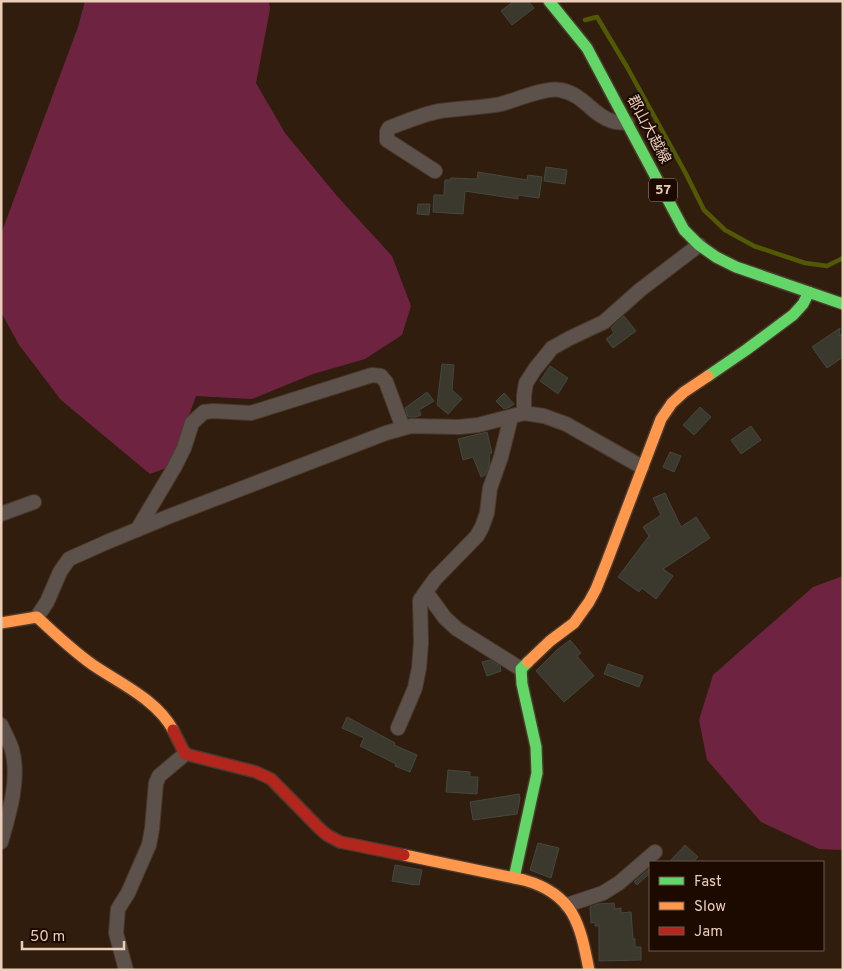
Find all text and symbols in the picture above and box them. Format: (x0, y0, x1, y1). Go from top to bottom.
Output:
street label: 郡山大越線 (622, 92, 674, 168)
road number: 57 (649, 178, 677, 202)
legend (649, 861, 824, 951)
text: Fast (694, 873, 722, 892)
text: Slow (694, 898, 726, 917)
scale bar (22, 918, 125, 950)
text: Jam (694, 923, 723, 942)
text: 50 m (30, 928, 65, 947)

